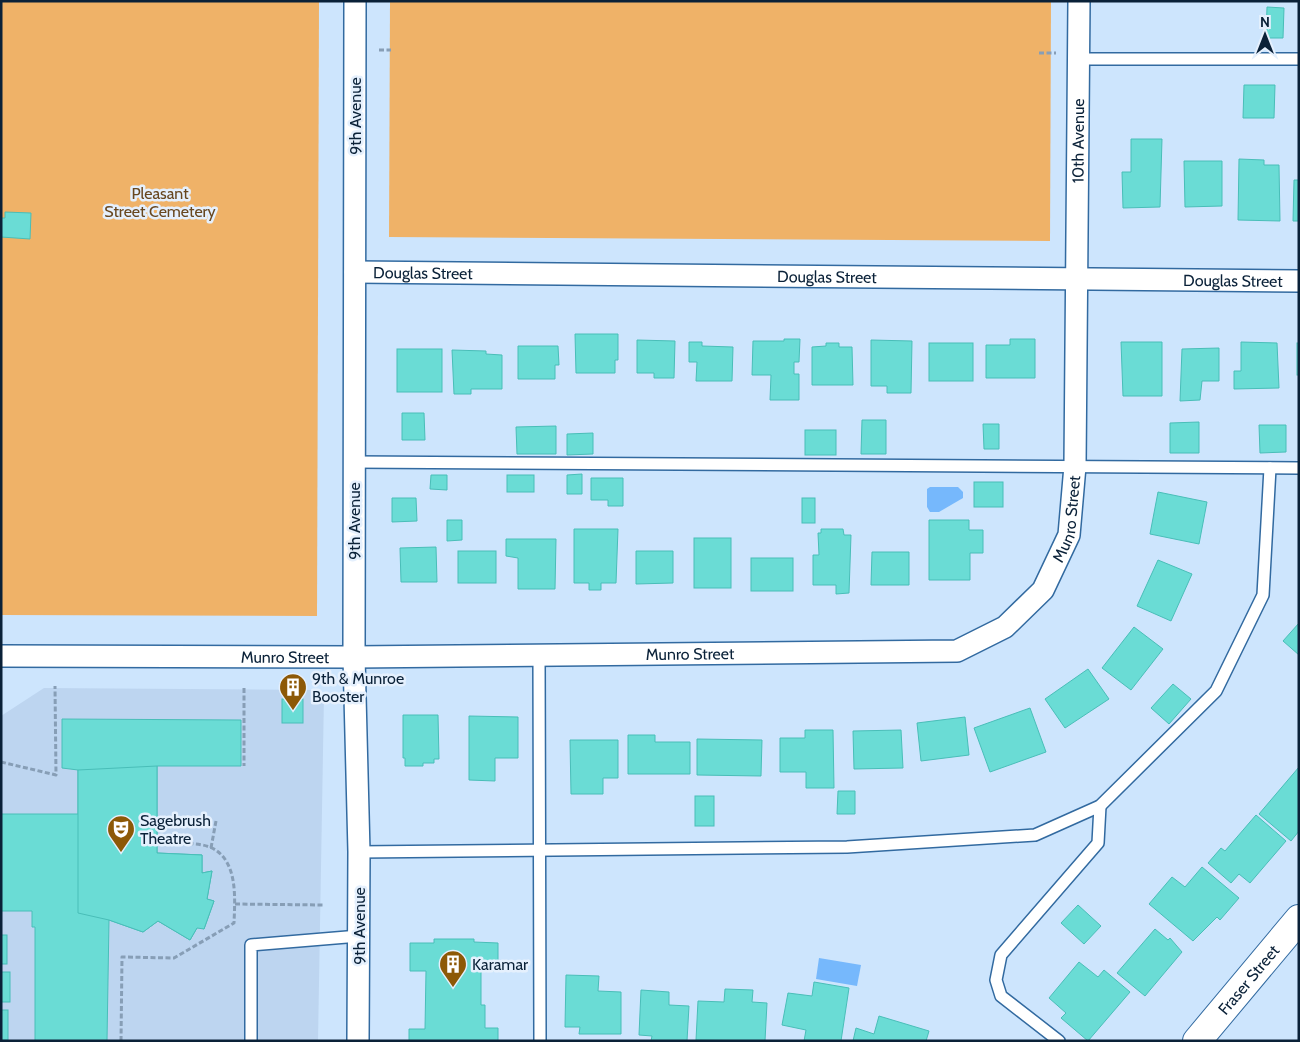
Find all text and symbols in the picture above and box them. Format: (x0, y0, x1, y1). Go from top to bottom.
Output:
north arrow (1240, 10, 1290, 60)
text: N (1260, 13, 1270, 31)
street label: 9th Avenue (346, 77, 365, 155)
street label: 10th Avenue (1068, 98, 1088, 183)
park label: Pleasant Street Cemetery (104, 184, 216, 221)
street label: Douglas Street (373, 263, 473, 283)
street label: Douglas Street (777, 267, 877, 286)
street label: Douglas Street (1183, 270, 1283, 290)
street label: Munro Street (1048, 474, 1084, 565)
street label: 9th Avenue (345, 482, 364, 560)
street label: Munro Street (646, 644, 735, 664)
street label: Munro Street (241, 647, 330, 666)
place label: 9th & Munroe Booster (312, 669, 404, 706)
building icon: 9th & Munroe Booster (278, 672, 308, 711)
place label: Sagebrush Theatre (140, 811, 211, 848)
theatre icon: Sagebrush Theatre (106, 814, 136, 853)
street label: 9th Avenue (350, 887, 369, 965)
street label: Fraser Street (1214, 940, 1283, 1018)
building icon: Karamar (438, 949, 468, 988)
place label: Karamar (472, 955, 529, 974)

